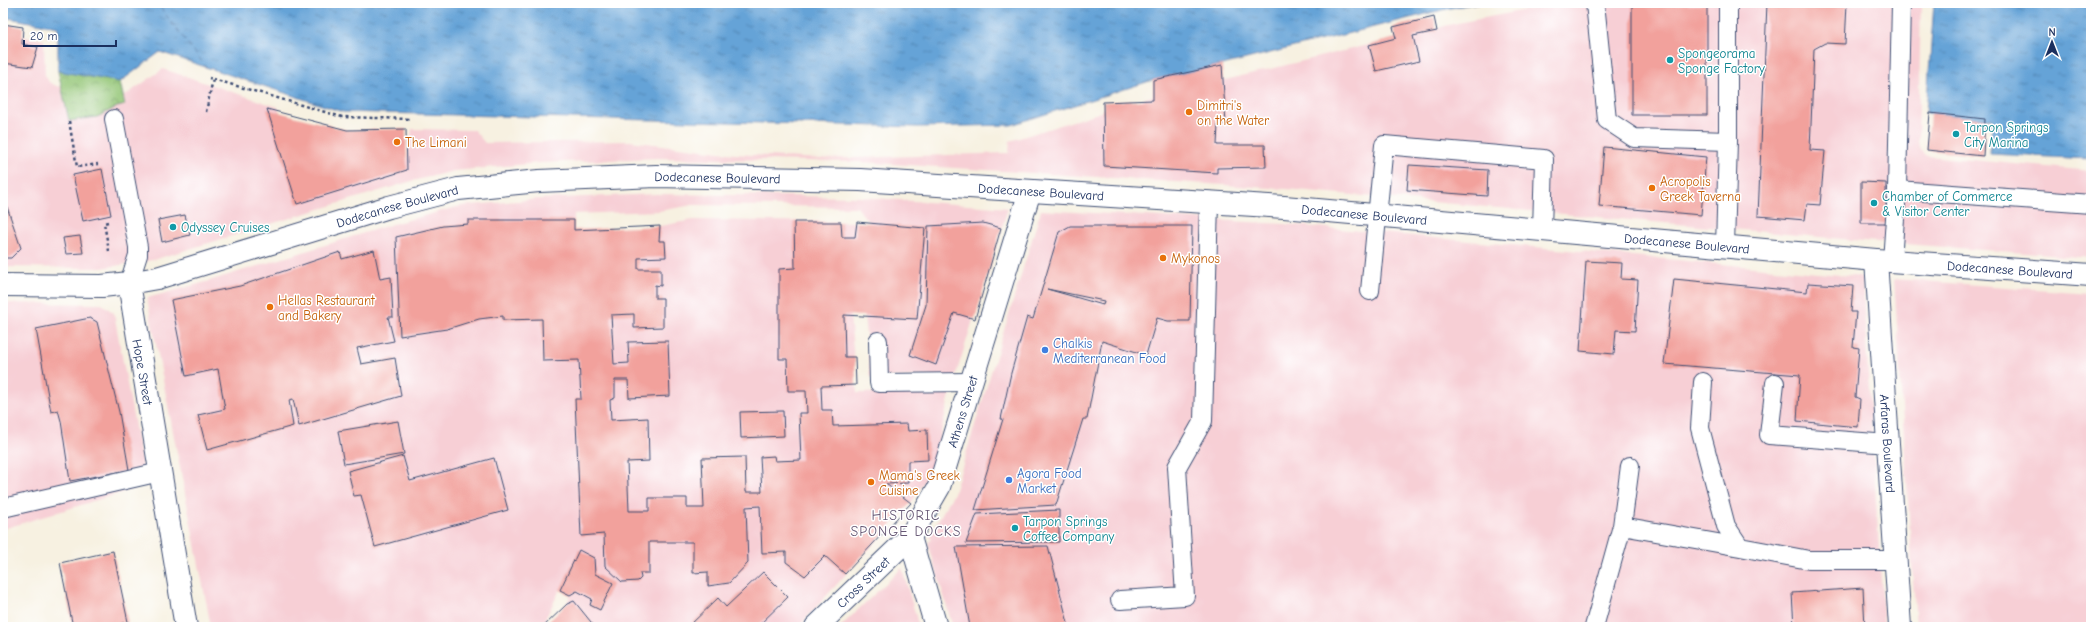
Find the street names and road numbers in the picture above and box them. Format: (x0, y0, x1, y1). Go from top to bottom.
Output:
street label: Dodecanese Boulevard (654, 169, 781, 186)
street label: Dodecanese Boulevard (978, 181, 1104, 204)
street label: Dodecanese Boulevard (335, 182, 460, 231)
street label: Dodecanese Boulevard (1301, 202, 1428, 228)
street label: Dodecanese Boulevard (1623, 230, 1750, 257)
street label: Dodecanese Boulevard (1946, 258, 2073, 282)
street label: Hope Street (129, 338, 156, 407)
street label: Athens Street (945, 373, 981, 449)
street label: Arfaras Boulevard (1877, 394, 1898, 493)
street label: Cross Street (834, 553, 894, 611)

